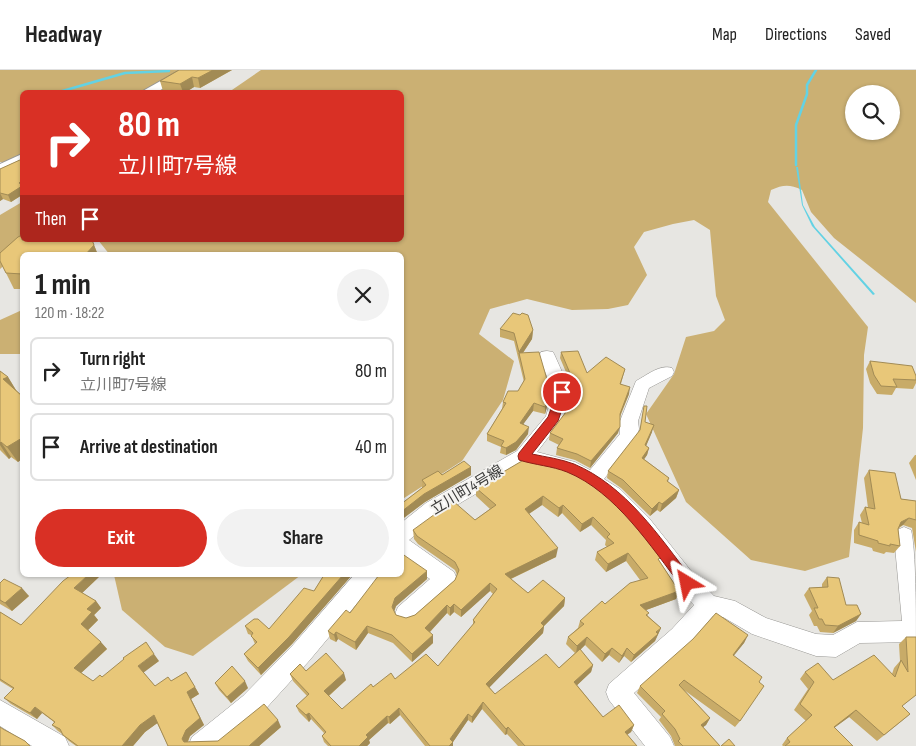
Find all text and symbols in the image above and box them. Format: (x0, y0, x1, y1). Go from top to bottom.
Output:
text: Headway (25, 20, 102, 49)
text: Map (712, 24, 737, 45)
text: Directions (765, 24, 827, 45)
text: Saved (855, 24, 891, 45)
map controls (845, 85, 900, 140)
button: search (845, 85, 900, 140)
text: 80 m (118, 104, 180, 147)
icon: right (35, 110, 100, 175)
text: 立川町7号線 (118, 153, 237, 180)
icon: arrive (76, 205, 104, 233)
text: Then (35, 208, 66, 231)
text: 1 min (35, 267, 91, 303)
button: close (337, 269, 389, 321)
text: 120 m · 18:22 (35, 304, 104, 323)
text: Turn right (80, 348, 145, 371)
icon: right (37, 357, 65, 385)
text: 80 m (355, 360, 387, 383)
pin (541, 371, 583, 413)
text: 立川町7号線 (80, 376, 166, 395)
icon: arrive (548, 378, 576, 406)
icon: arrive (37, 433, 65, 461)
text: Arrive at destination (80, 436, 218, 459)
text: 40 m (355, 436, 387, 459)
street label: 立川町4号線 (427, 461, 507, 519)
button: Exit (35, 509, 207, 567)
button: Share (217, 509, 389, 567)
position arrow (660, 556, 712, 608)

